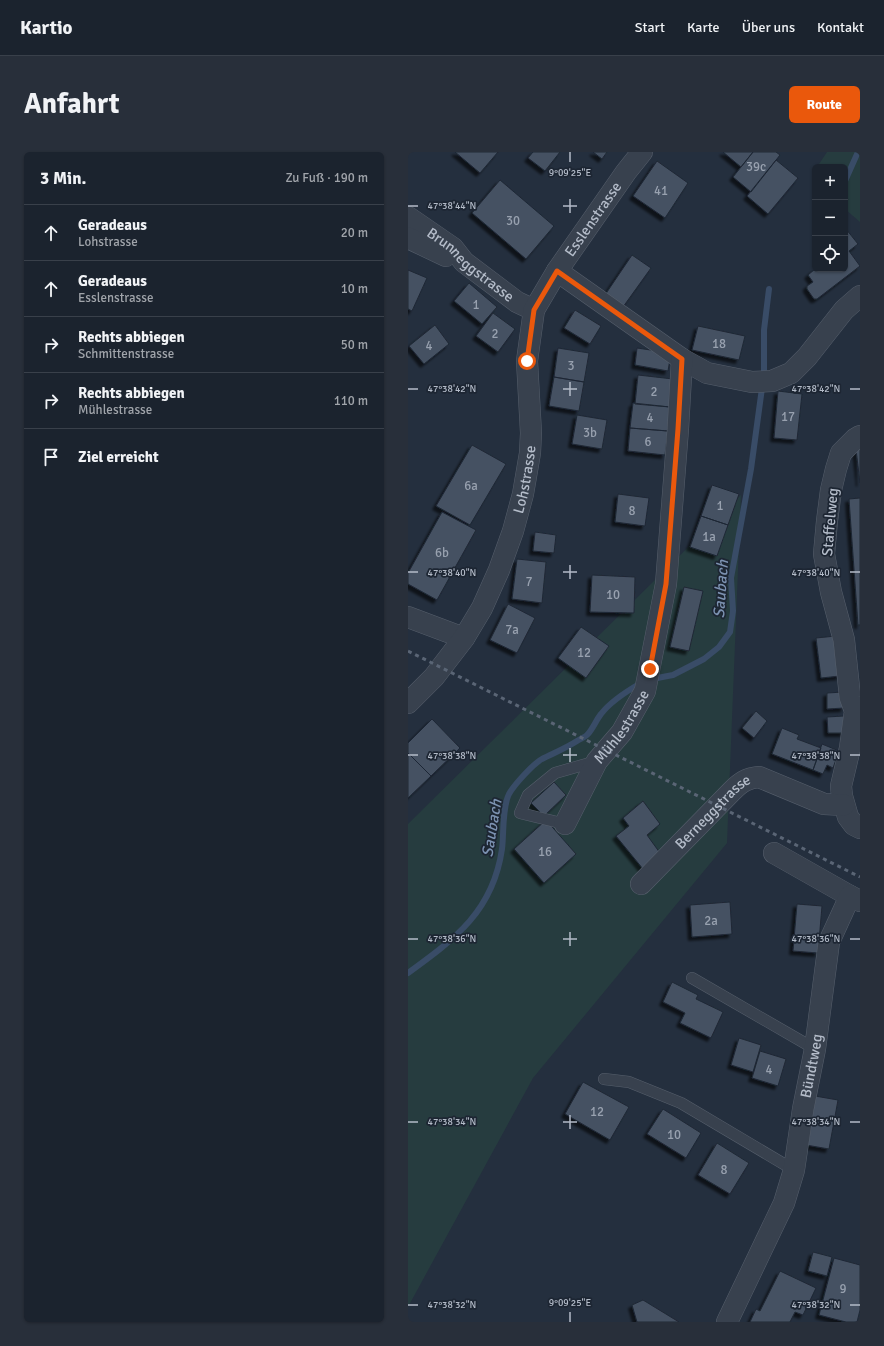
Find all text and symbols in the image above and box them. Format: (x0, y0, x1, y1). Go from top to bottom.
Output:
text: Kartio (20, 16, 73, 40)
text: Start (635, 19, 665, 36)
text: Karte (687, 19, 720, 36)
text: Über uns (742, 19, 795, 36)
text: Kontakt (817, 19, 864, 36)
button: Route (789, 86, 860, 123)
text: Anfahrt (24, 87, 120, 121)
house number: 39c (746, 159, 766, 175)
map controls (812, 164, 848, 272)
button: + (812, 164, 848, 200)
text: 9°09'25"E (549, 167, 591, 179)
text: 3 Min. (40, 168, 86, 189)
text: Zu Fuß · 190 m (285, 170, 368, 186)
street label: Esslenstrasse (561, 178, 625, 260)
house number: 41 (654, 183, 668, 199)
text: 47°38'44"N (428, 200, 476, 212)
button: − (812, 200, 848, 236)
house number: 30 (506, 213, 520, 229)
text: Geradeaus (78, 216, 147, 234)
icon: ahead (40, 222, 62, 244)
street label: Brunneggstrasse (424, 224, 518, 306)
text: 20 m (341, 225, 368, 241)
text: Lohstrasse (78, 234, 138, 250)
button: locate (812, 236, 848, 272)
text: Geradeaus (78, 272, 147, 290)
icon: ahead (40, 278, 62, 300)
text: 10 m (341, 281, 368, 297)
text: Esslenstrasse (78, 290, 153, 306)
house number: 1 (472, 297, 480, 313)
house number: 2 (491, 326, 499, 342)
text: Rechts abbiegen (78, 328, 185, 346)
icon: right (40, 334, 62, 356)
house number: 18 (712, 336, 726, 352)
text: 50 m (341, 337, 368, 353)
house number: 4 (425, 338, 433, 354)
text: Schmittenstrasse (78, 346, 174, 362)
route start (518, 352, 536, 370)
house number: 3 (567, 358, 575, 374)
text: 47°38'42"N (428, 383, 476, 395)
text: 47°38'42"N (792, 383, 840, 395)
text: Rechts abbiegen (78, 384, 185, 402)
house number: 2 (650, 384, 658, 400)
icon: right (40, 390, 62, 412)
text: 110 m (334, 393, 368, 409)
text: Mühlestrasse (78, 402, 152, 418)
house number: 17 (781, 409, 795, 425)
house number: 4 (646, 410, 654, 426)
house number: 3b (583, 425, 597, 441)
house number: 6 (644, 434, 652, 450)
street label: Lohstrasse (509, 445, 539, 515)
icon: arrive (40, 446, 62, 468)
text: Ziel erreicht (78, 448, 159, 466)
house number: 6a (464, 478, 478, 494)
street label: Staffelweg (818, 487, 842, 557)
house number: 1 (716, 498, 724, 514)
house number: 8 (628, 503, 636, 519)
house number: 1a (702, 529, 716, 545)
house number: 6b (435, 545, 449, 561)
water label: Saubach (709, 558, 733, 619)
text: 47°38'40"N (428, 567, 476, 579)
text: 47°38'40"N (792, 567, 840, 579)
house number: 7 (525, 574, 533, 590)
house number: 10 (606, 587, 620, 603)
house number: 7a (505, 622, 519, 638)
house number: 12 (577, 645, 591, 661)
route end (641, 660, 659, 678)
street label: Mühlestrasse (590, 687, 653, 767)
text: 47°38'38"N (428, 750, 476, 762)
text: 47°38'38"N (792, 750, 840, 762)
street label: Berneggstrasse (671, 770, 753, 853)
water label: Saubach (478, 796, 507, 859)
house number: 16 (538, 844, 552, 860)
house number: 2a (704, 913, 718, 929)
text: 47°38'36"N (428, 933, 476, 945)
text: 47°38'36"N (792, 933, 840, 945)
street label: Bündtweg (796, 1033, 826, 1100)
house number: 4 (765, 1062, 773, 1078)
house number: 12 (590, 1104, 604, 1120)
text: 47°38'34"N (428, 1116, 476, 1128)
text: 47°38'34"N (792, 1116, 840, 1128)
house number: 10 (667, 1127, 681, 1143)
house number: 8 (720, 1162, 728, 1178)
house number: 9 (839, 1281, 847, 1297)
text: 9°09'25"E (549, 1297, 591, 1309)
text: 47°38'32"N (428, 1299, 476, 1311)
text: 47°38'32"N (792, 1299, 840, 1311)

